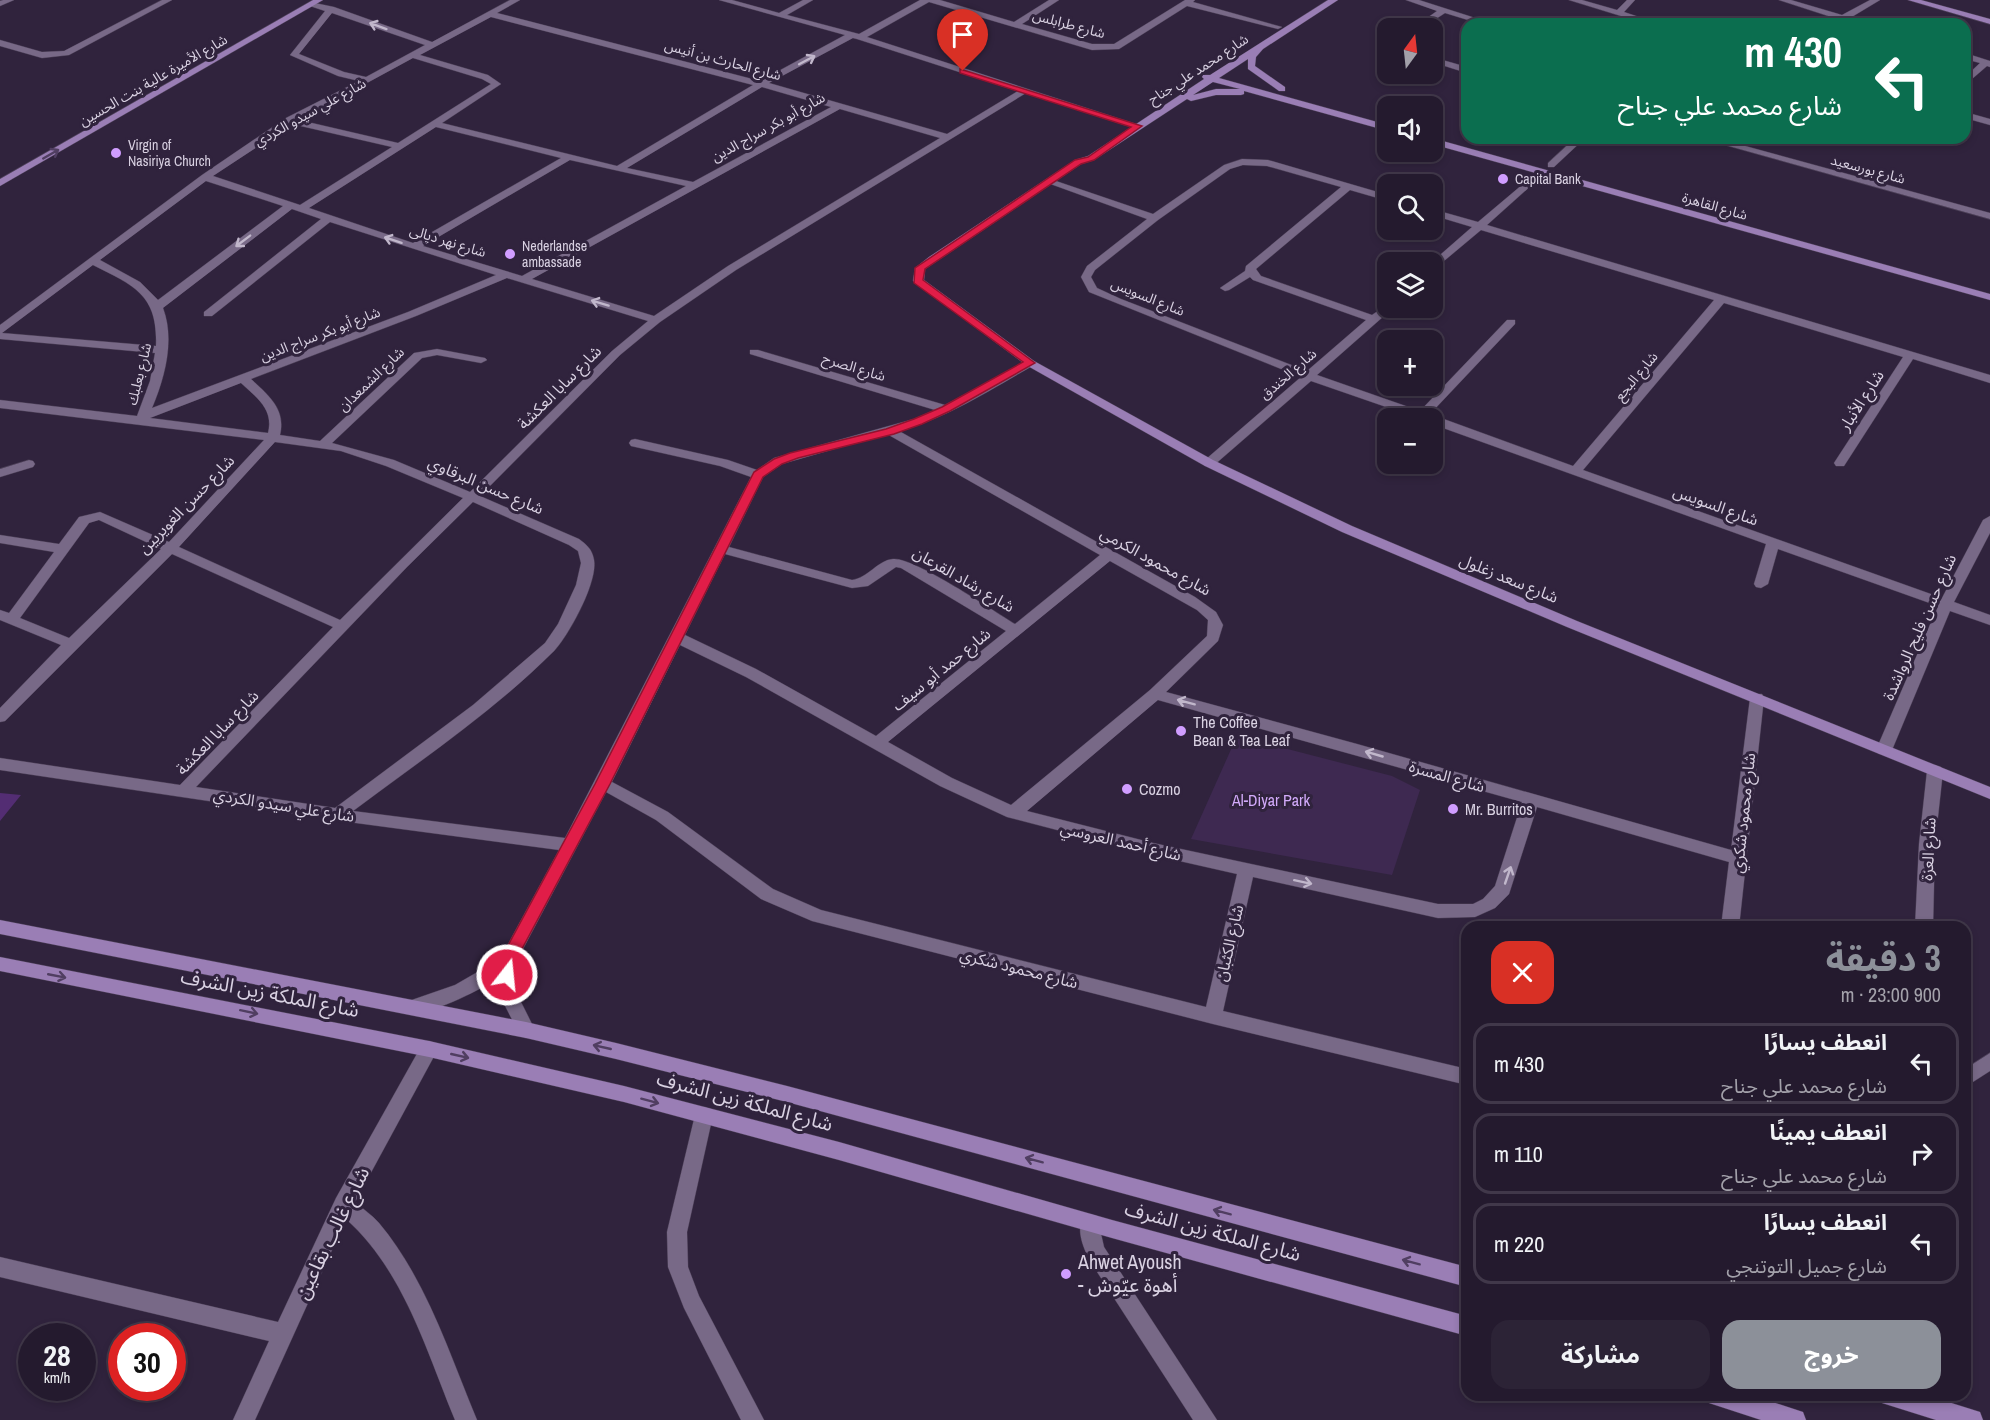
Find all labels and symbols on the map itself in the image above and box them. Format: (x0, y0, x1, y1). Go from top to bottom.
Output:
street label: شارع طرابلس (1030, 6, 1107, 44)
pin (937, 9, 988, 71)
north arrow (1377, 18, 1443, 84)
one-way arrow (369, 19, 388, 30)
street label: شارع الأميرة عالية بنت الحسين (75, 30, 232, 132)
street label: شارع محمد علي جناح (1144, 30, 1253, 110)
street label: شارع الحارث بن أنيس (662, 36, 783, 86)
one-way arrow (797, 54, 815, 65)
street label: شارع علي سيدو الكردي (251, 74, 370, 152)
street label: شارع أبو بكر سراج الدين (708, 88, 829, 168)
place label: Virgin of Nasiriya Church (128, 136, 211, 170)
marker: Virgin of Nasiriya Church (109, 146, 123, 160)
one-way arrow (42, 148, 59, 160)
street label: شارع بورسعيد (1828, 150, 1907, 190)
place label: Capital Bank (1515, 170, 1581, 188)
marker: Capital Bank (1496, 172, 1510, 186)
street label: شارع القاهرة (1680, 188, 1750, 226)
street label: شارع نهر ديالى (407, 221, 488, 263)
one-way arrow (384, 234, 403, 245)
one-way arrow (236, 235, 252, 247)
place label: Nederlandse ambassade (522, 237, 587, 271)
marker: Nederlandse ambassade (503, 247, 517, 261)
street label: شارع السويس (1108, 274, 1188, 322)
one-way arrow (591, 297, 610, 308)
street label: شارع أبو بكر سراج الدين (257, 303, 383, 367)
street label: شارع سابا العكشة (512, 340, 607, 435)
street label: شارع بعلبك (123, 341, 157, 407)
street label: شارع الشمعدان (334, 343, 409, 416)
street label: شارع الخندق (1256, 344, 1321, 405)
street label: شارع البجع (1610, 348, 1663, 406)
street label: شارع الصرح (820, 349, 888, 387)
street label: شارع الأنبار (1833, 365, 1890, 437)
street label: شارع حسن الغويريين (133, 450, 241, 560)
street label: شارع حسن البرقاوي (424, 451, 547, 521)
street label: شارع السويس (1670, 479, 1762, 532)
street label: شارع محمود الكرمي (1096, 521, 1215, 602)
street label: شارع رشاد القرعان (908, 541, 1019, 619)
street label: شارع سعد زغلول (1456, 548, 1562, 610)
street label: شارع حسن فليح الرواشدة (1877, 550, 1963, 704)
street label: شارع حمد أبو سيف (887, 622, 996, 717)
street label: شارع سابا العكشة (171, 685, 265, 781)
one-way arrow (1177, 696, 1196, 708)
place label: The Coffee Bean & Tea Leaf (1193, 711, 1290, 751)
marker: The Coffee Bean & Tea Leaf (1174, 724, 1188, 738)
one-way arrow (1365, 748, 1384, 759)
street label: شارع محمود شكري (1726, 752, 1762, 874)
street label: شارع المسرة (1406, 755, 1487, 799)
place label: Cozmo (1139, 778, 1181, 800)
marker: Cozmo (1120, 782, 1134, 796)
street label: شارع علي سيدو الكردي (212, 783, 356, 829)
park label: Al-Diyar Park (1231, 789, 1310, 811)
place label: Mr. Burritos (1465, 798, 1533, 820)
marker: Mr. Burritos (1446, 802, 1460, 816)
street label: شارع أحمد العروسي (1058, 816, 1184, 868)
street label: شارع العزة (1915, 817, 1943, 881)
one-way arrow (1503, 866, 1514, 885)
one-way arrow (1293, 877, 1312, 888)
street label: شارع الكثبان (1210, 903, 1250, 984)
position arrow (475, 943, 539, 1007)
street label: شارع محمود شكري (957, 943, 1080, 995)
street label: شارع الملكة زين الشرف (178, 962, 362, 1025)
one-way arrow (47, 971, 67, 982)
one-way arrow (239, 1007, 258, 1018)
one-way arrow (592, 1041, 611, 1053)
one-way arrow (451, 1051, 470, 1063)
street label: شارع الملكة زين الشرف (654, 1064, 836, 1139)
one-way arrow (640, 1096, 659, 1107)
one-way arrow (1025, 1154, 1044, 1166)
street label: شارع غالب بقاعين (288, 1162, 377, 1304)
street label: شارع الملكة زين الشرف (1122, 1194, 1304, 1269)
one-way arrow (1213, 1205, 1232, 1217)
place label: Ahwet Ayoush - أهوة عيّوش (1077, 1248, 1182, 1298)
one-way arrow (1401, 1256, 1420, 1268)
marker: Ahwet Ayoush - أهوة عيّوش (1059, 1267, 1073, 1281)
speed limit sign: 30 (108, 1323, 186, 1401)

